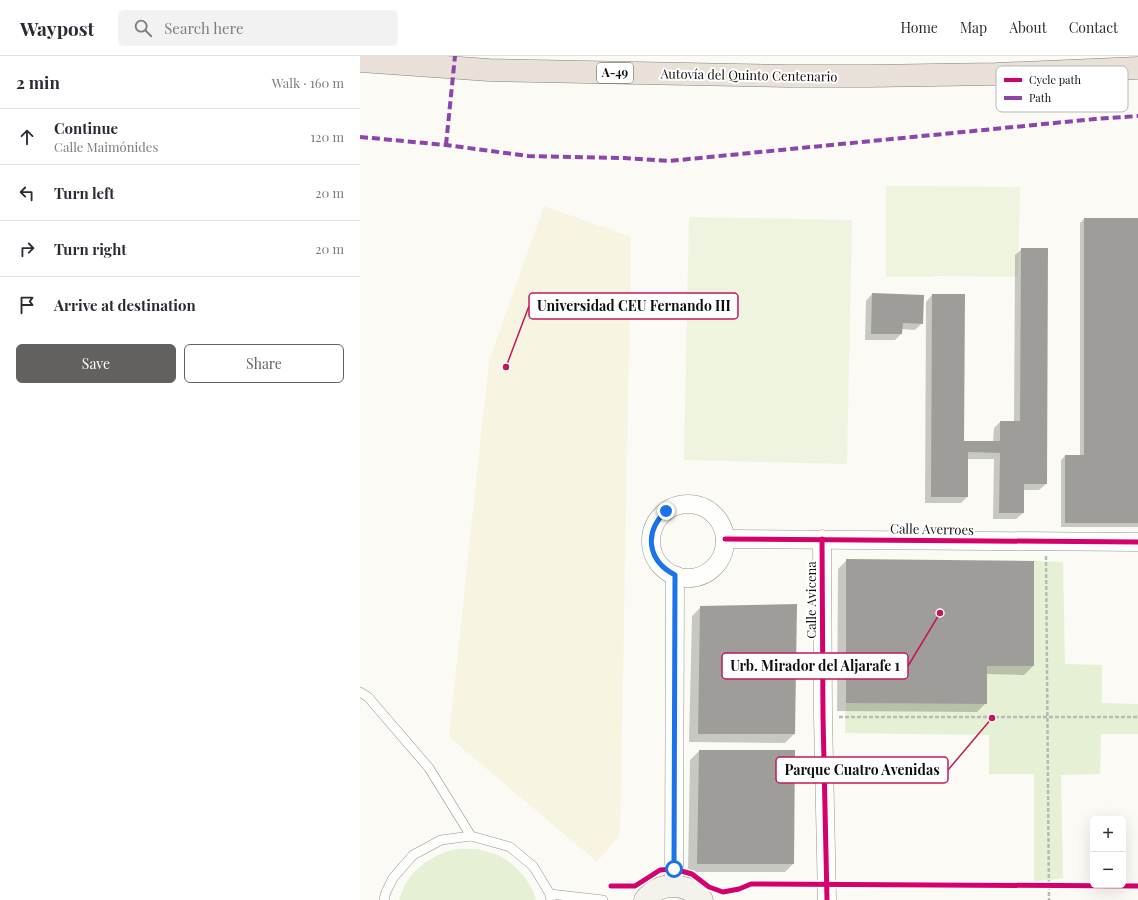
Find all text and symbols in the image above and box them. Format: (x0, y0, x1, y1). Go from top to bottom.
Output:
search box (118, 10, 398, 46)
text: Waypost (20, 15, 94, 41)
icon: search (132, 17, 154, 39)
text: Search here (164, 18, 244, 38)
text: Home (900, 18, 938, 37)
text: Map (960, 18, 987, 37)
text: About (1009, 18, 1047, 37)
text: Contact (1069, 18, 1118, 37)
road number: A-49 (597, 63, 633, 83)
street label: Autovía del Quinto Centenario (659, 64, 838, 85)
legend (996, 66, 1128, 112)
text: 2 min (16, 71, 60, 93)
text: Cycle path (1029, 72, 1081, 87)
text: Walk · 160 m (272, 74, 344, 91)
text: Path (1029, 90, 1052, 105)
text: Continue (54, 118, 118, 138)
icon: ahead (16, 126, 38, 148)
text: 120 m (310, 128, 344, 145)
text: Calle Maimónides (54, 138, 158, 155)
icon: left (16, 182, 38, 204)
text: Turn left (54, 183, 115, 203)
text: 20 m (315, 184, 344, 201)
icon: right (16, 238, 38, 260)
text: Turn right (54, 239, 127, 259)
text: 20 m (315, 240, 344, 257)
callout: Universidad CEU Fernando III (529, 293, 738, 319)
icon: arrive (16, 294, 38, 316)
text: Arrive at destination (54, 295, 196, 315)
text: Universidad CEU Fernando III (537, 296, 731, 315)
button: Save (16, 344, 176, 383)
button: Share (184, 344, 344, 383)
route end (657, 502, 675, 520)
street label: Calle Averroes (890, 519, 974, 538)
street label: Calle Avicena (802, 561, 819, 639)
callout: Urb. Mirador del Aljarafe 1 (722, 653, 908, 679)
text: Urb. Mirador del Aljarafe 1 (730, 656, 900, 675)
callout: Parque Cuatro Avenidas (776, 757, 948, 783)
text: Parque Cuatro Avenidas (784, 760, 940, 779)
map controls (1090, 816, 1126, 888)
button: + (1090, 816, 1126, 852)
button: − (1090, 852, 1126, 888)
route start (665, 860, 683, 878)

